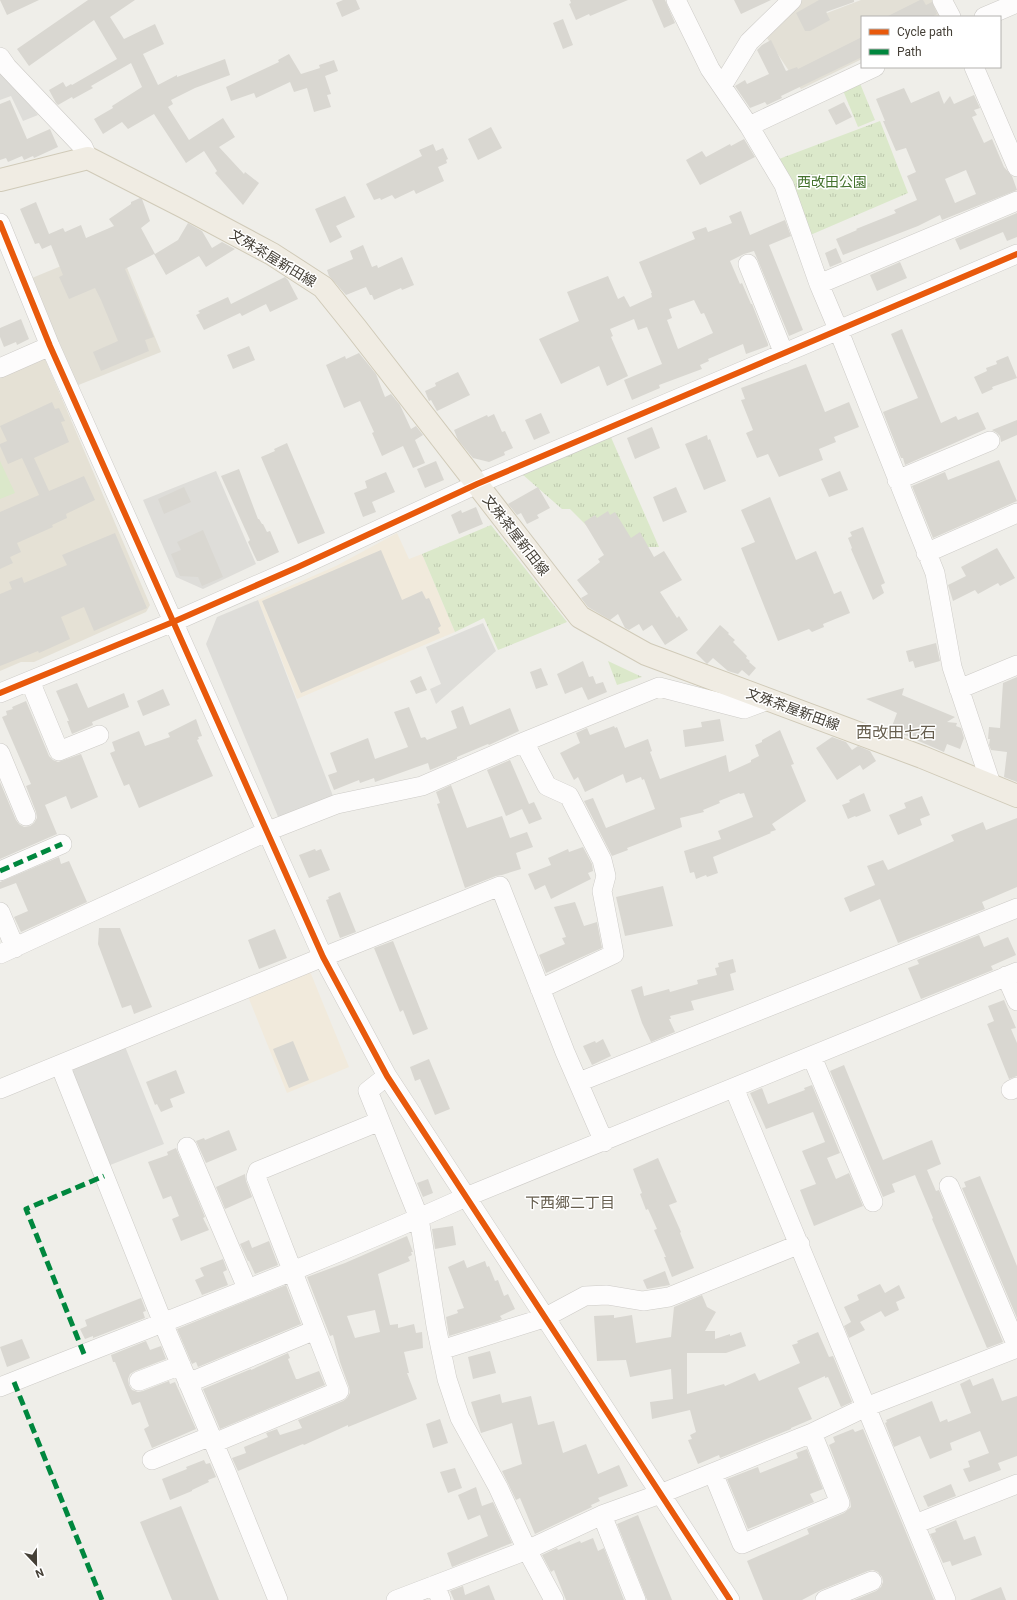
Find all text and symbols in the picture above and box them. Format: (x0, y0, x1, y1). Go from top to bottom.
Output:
legend (861, 16, 1001, 68)
text: Cycle path (897, 25, 953, 39)
text: Path (897, 45, 922, 59)
park label: 西改田公園 (797, 174, 867, 190)
street label: 文殊茶屋新田線 (227, 226, 319, 290)
street label: 文殊茶屋新田線 (480, 491, 552, 579)
street label: 文殊茶屋新田線 (744, 685, 842, 733)
district label: 西改田七石 (856, 723, 936, 742)
district label: 下西郷二丁目 (525, 1194, 615, 1212)
north arrow (16, 1544, 56, 1584)
text: N (33, 1565, 46, 1580)

